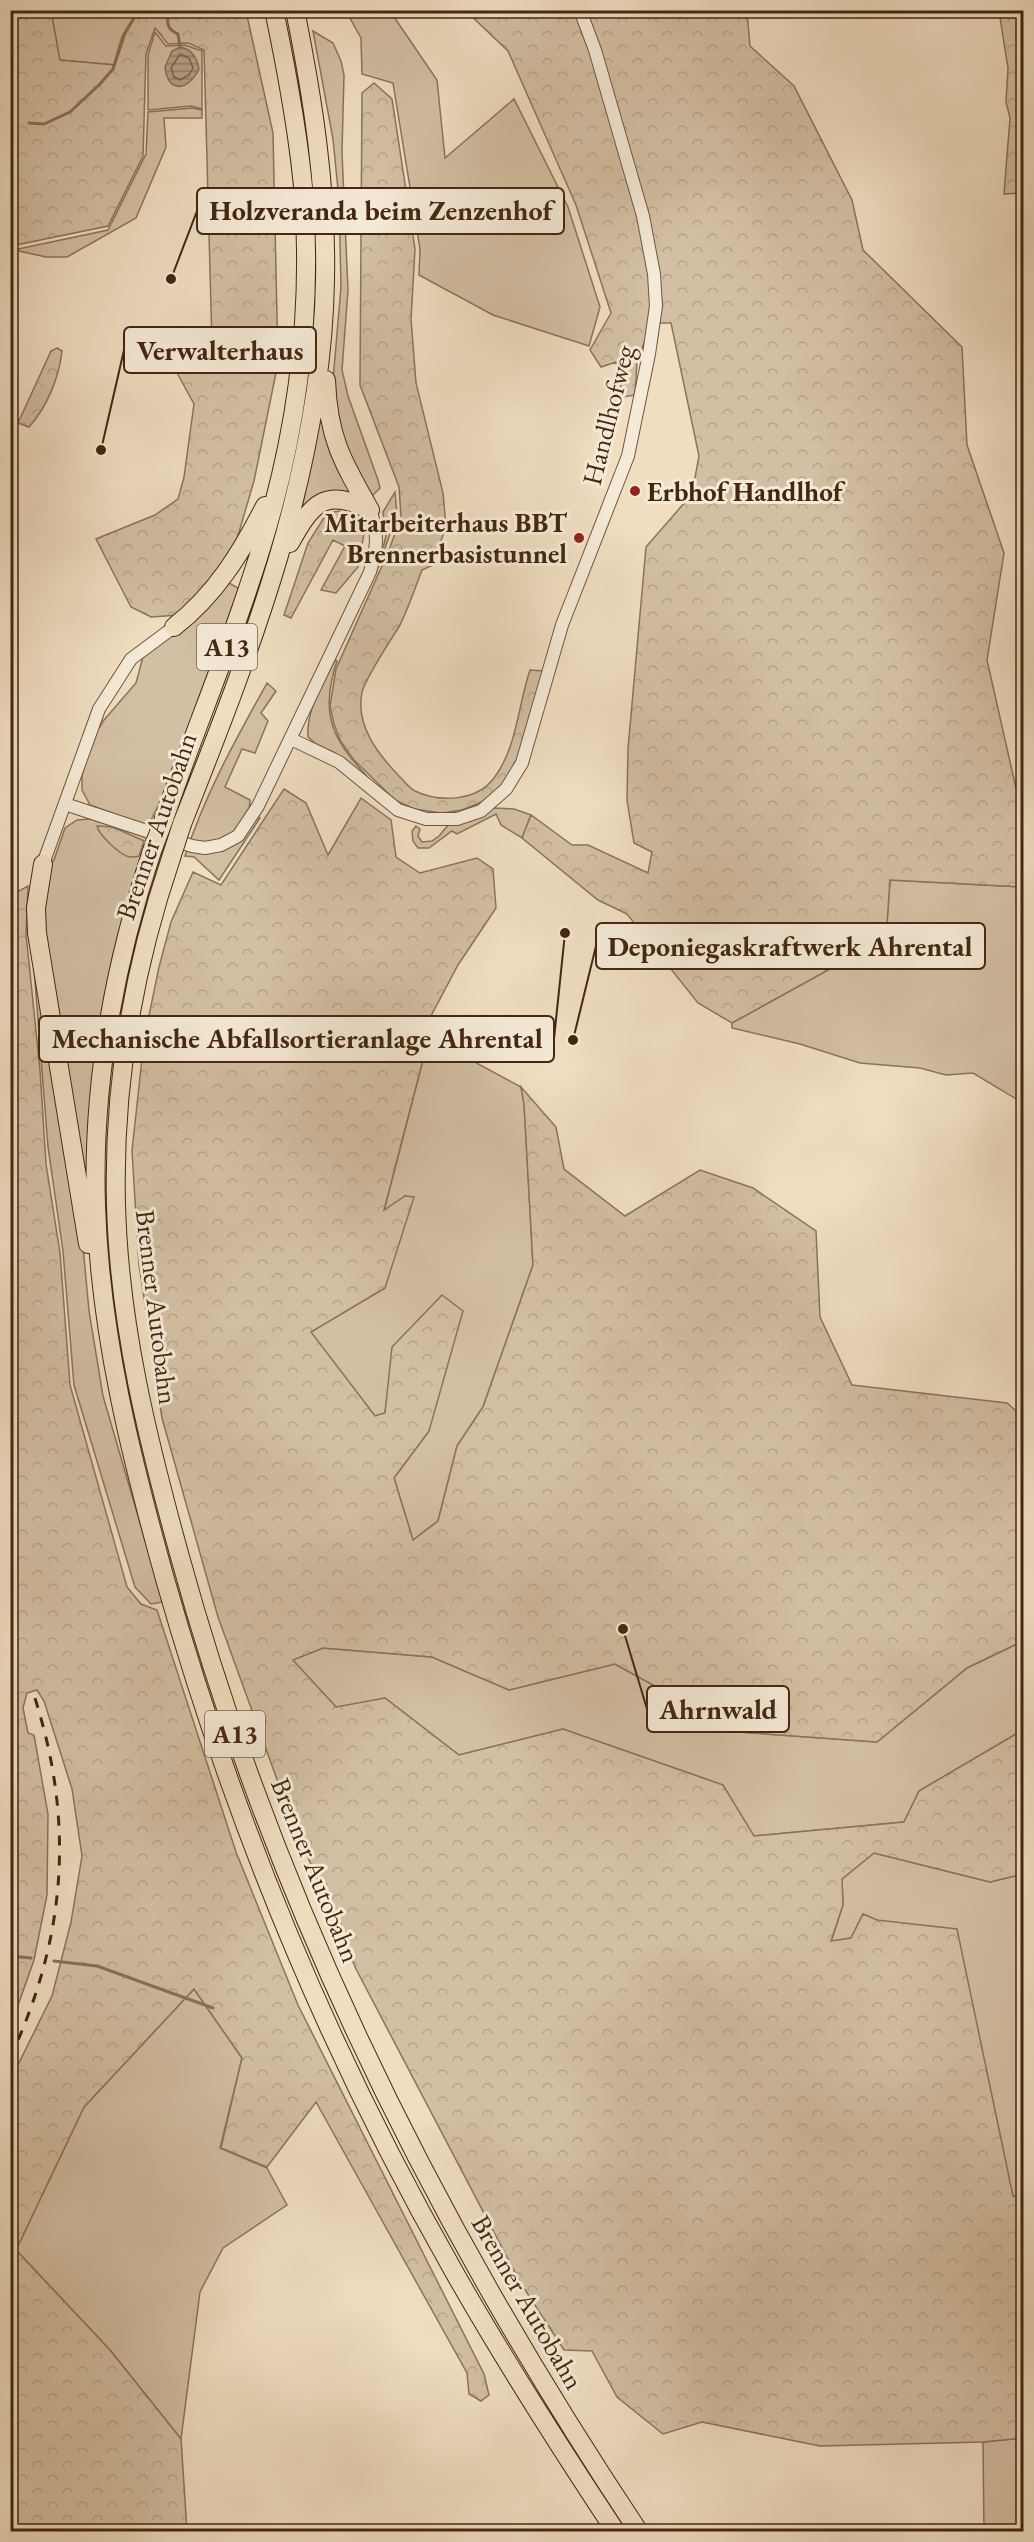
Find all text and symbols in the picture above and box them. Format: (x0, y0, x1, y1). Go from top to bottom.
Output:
callout: Holzveranda beim Zenzenhof (197, 188, 564, 234)
text: Holzveranda beim Zenzenhof (209, 192, 557, 228)
callout: Verwalterhaus (124, 327, 316, 373)
text: Verwalterhaus (136, 332, 304, 368)
street label: Handlhofweg (574, 341, 642, 489)
place label: Erbhof Handlhof (647, 474, 846, 509)
marker: Erbhof Handlhof (628, 484, 642, 498)
place label: Mitarbeiterhaus BBT Brennerbasistunnel (324, 505, 567, 571)
marker: Mitarbeiterhaus BBT Brennerbasistunnel (572, 531, 586, 545)
road number: A13 (197, 624, 257, 670)
street label: Brenner Autobahn (108, 728, 204, 924)
callout: Deponiegaskraftwerk Ahrental (596, 923, 985, 969)
text: Deponiegaskraftwerk Ahrental (607, 928, 973, 964)
callout: Mechanische Abfallsortieranlage Ahrental (39, 1016, 554, 1062)
text: Mechanische Abfallsortieranlage Ahrental (51, 1020, 543, 1056)
street label: Brenner Autobahn (128, 1208, 186, 1406)
callout: Ahrnwald (647, 1686, 789, 1732)
text: Ahrnwald (658, 1691, 778, 1727)
road number: A13 (205, 1711, 265, 1757)
street label: Brenner Autobahn (263, 1773, 369, 1967)
street label: Brenner Autobahn (464, 2208, 592, 2396)

